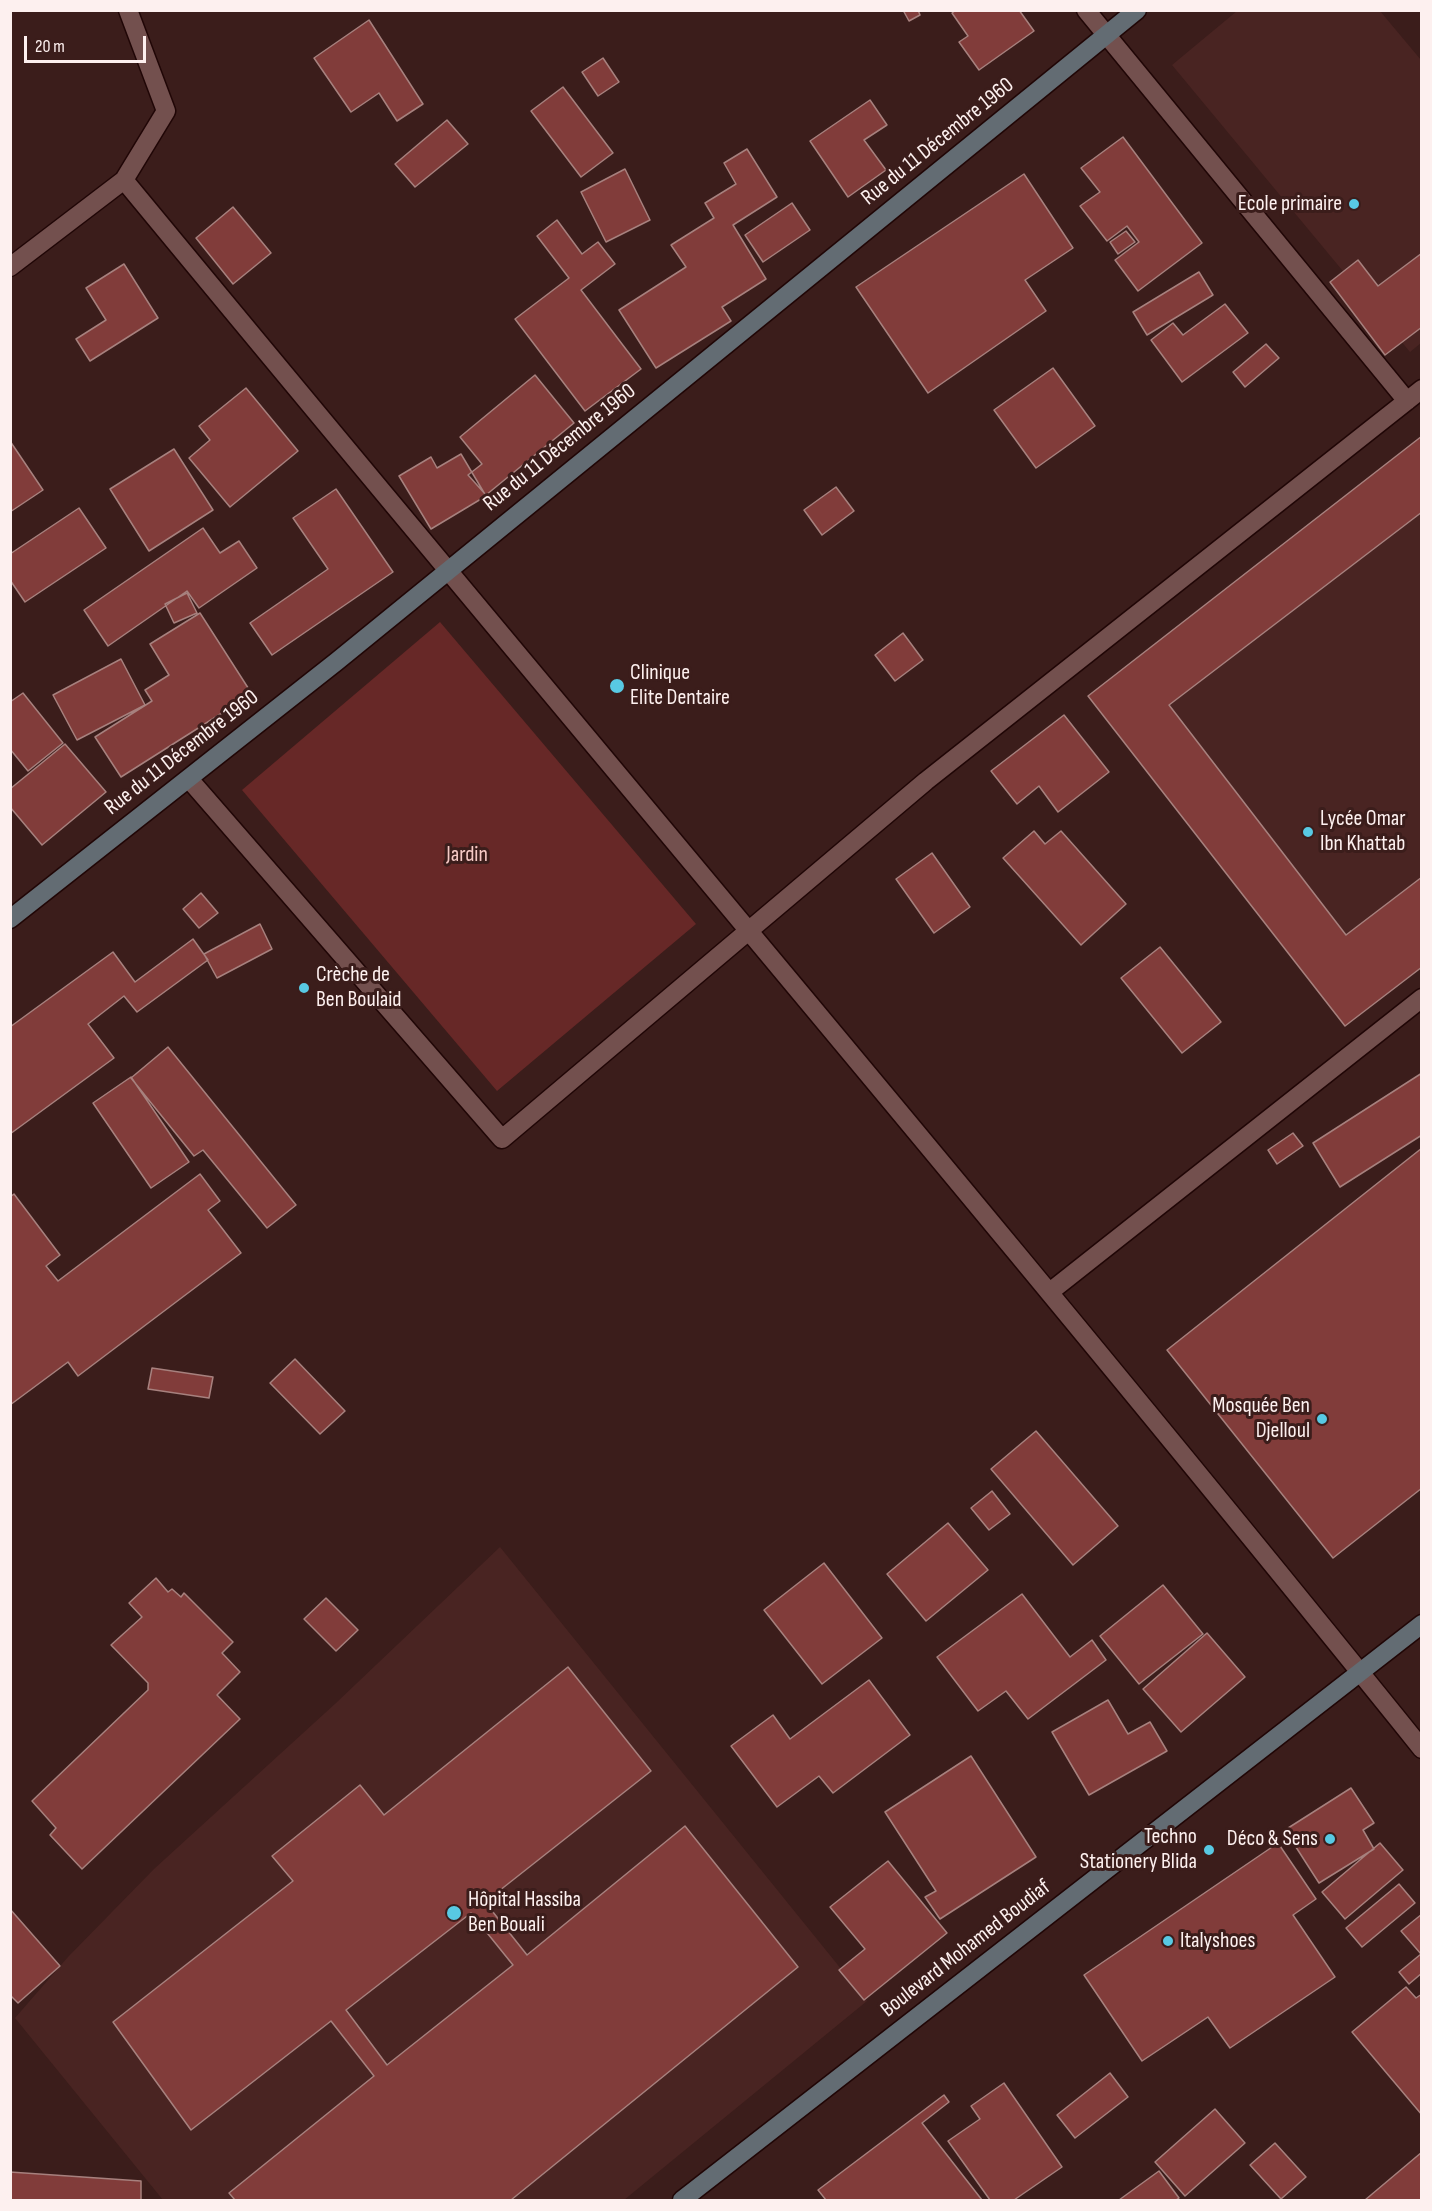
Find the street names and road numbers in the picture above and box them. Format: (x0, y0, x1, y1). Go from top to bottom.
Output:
street label: Rue du 11 Décembre 1960 (857, 73, 1019, 211)
street label: Rue du 11 Décembre 1960 (479, 379, 641, 517)
street label: Rue du 11 Décembre 1960 (100, 685, 264, 821)
street label: Boulevard Mohamed Boudiaf (876, 1875, 1056, 2023)

